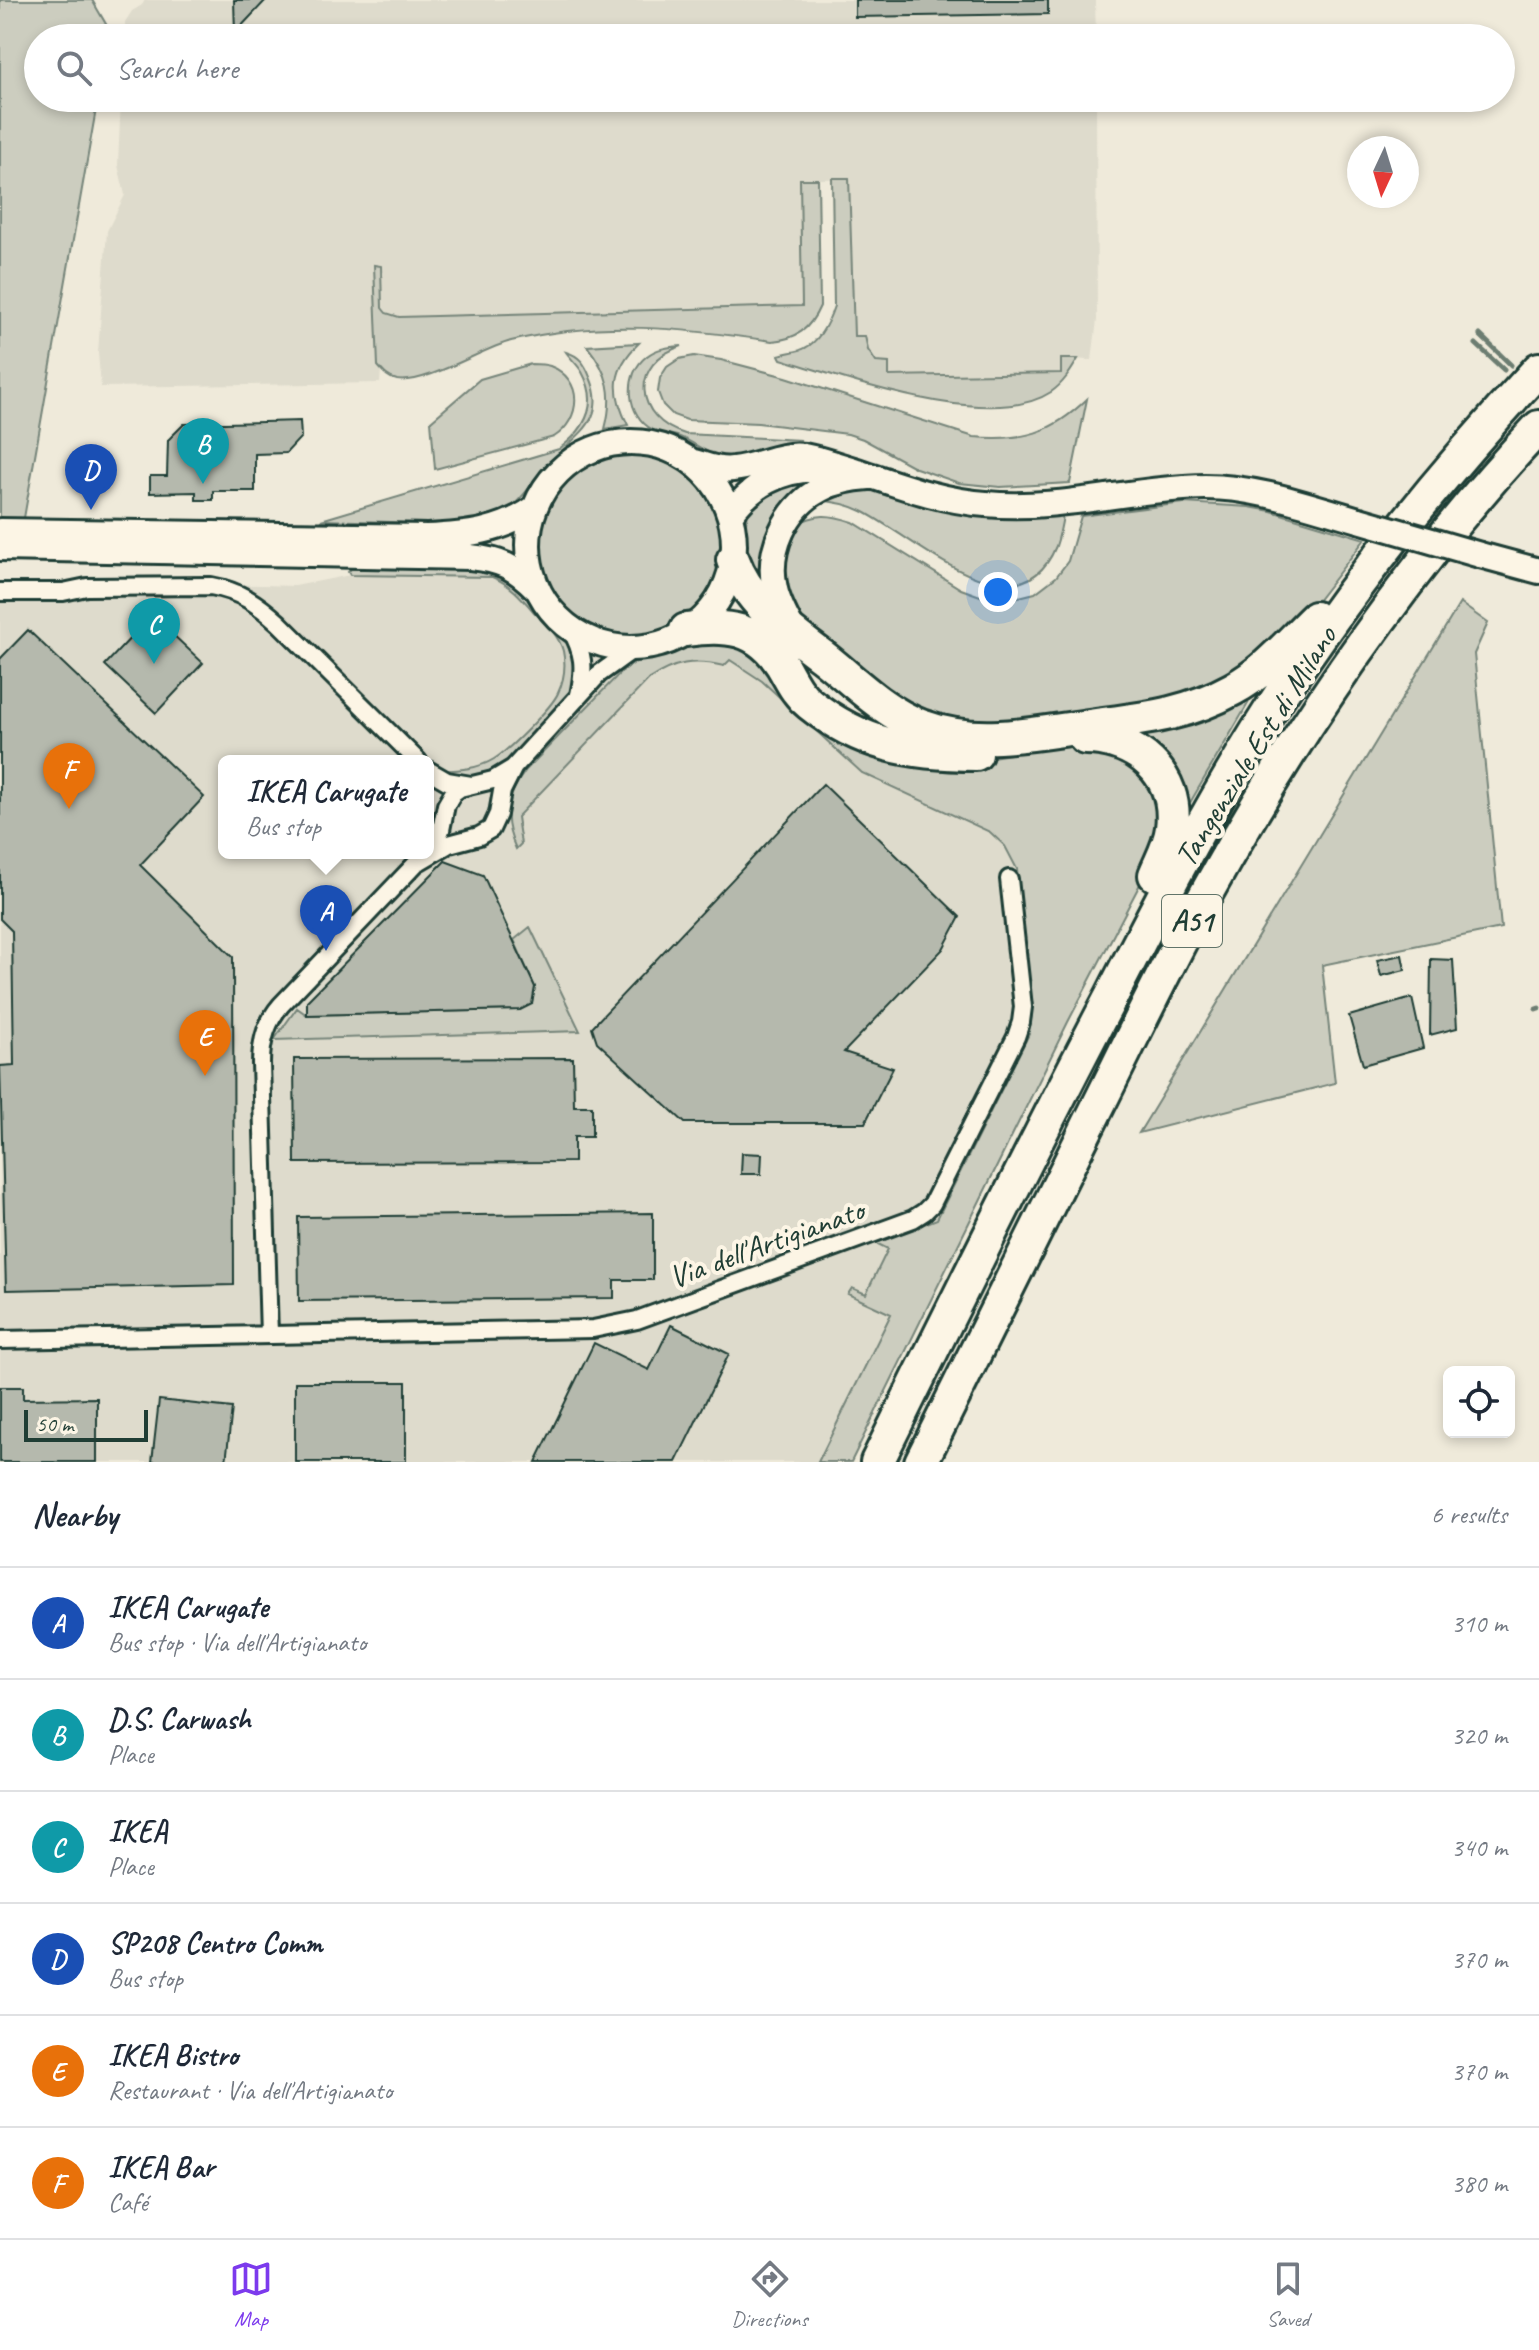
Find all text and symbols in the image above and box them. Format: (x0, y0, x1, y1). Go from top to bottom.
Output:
search box (24, 24, 1515, 112)
icon: search (52, 46, 96, 90)
text: Search here (116, 49, 238, 87)
north arrow (1347, 136, 1419, 208)
pin: B (177, 418, 229, 484)
pin: D (65, 444, 117, 510)
your location (978, 572, 1018, 612)
pin: C (128, 598, 180, 664)
street label: Tangenziale Est di Milano (1165, 617, 1347, 874)
pin: F (43, 743, 95, 809)
popup (218, 755, 434, 859)
text: IKEA Carugate (246, 772, 406, 810)
text: Bus stop (246, 810, 321, 843)
pin: A (300, 885, 352, 951)
road number: A51 (1162, 895, 1222, 947)
pin: E (179, 1010, 231, 1076)
street label: Via dell'Artigianato (663, 1188, 873, 1298)
map controls (1443, 1366, 1515, 1438)
button: locate (1443, 1366, 1515, 1438)
scale bar (24, 1406, 148, 1442)
text: 50 m (36, 1410, 73, 1438)
text: Nearby (32, 1493, 118, 1536)
text: 6 results (1431, 1498, 1507, 1531)
text: IKEA Carugate (108, 1588, 268, 1626)
text: A (51, 1607, 65, 1640)
text: 310 m (1451, 1607, 1507, 1640)
text: Bus stop · Via dell'Artigianato (108, 1626, 366, 1659)
text: D.S. Carwash (108, 1700, 251, 1738)
text: B (51, 1719, 65, 1752)
text: 320 m (1451, 1719, 1507, 1752)
text: Place (108, 1738, 154, 1771)
text: IKEA (108, 1812, 167, 1850)
text: C (52, 1831, 64, 1864)
text: 340 m (1451, 1831, 1507, 1864)
text: Place (108, 1850, 154, 1883)
text: SP208 Centro Comm (108, 1924, 322, 1962)
text: D (50, 1943, 66, 1976)
text: 370 m (1451, 1943, 1507, 1976)
text: Bus stop (108, 1962, 183, 1995)
text: IKEA Bistro (108, 2036, 238, 2074)
text: E (51, 2055, 65, 2088)
text: 370 m (1451, 2055, 1507, 2088)
text: Restaurant · Via dell'Artigianato (108, 2074, 392, 2107)
text: IKEA Bar (108, 2148, 214, 2186)
text: F (52, 2167, 64, 2200)
text: 380 m (1451, 2167, 1507, 2200)
text: Café (108, 2186, 148, 2219)
tab: Map (229, 2257, 273, 2333)
tab: Directions (731, 2257, 808, 2333)
tab: Saved (1266, 2257, 1310, 2333)

